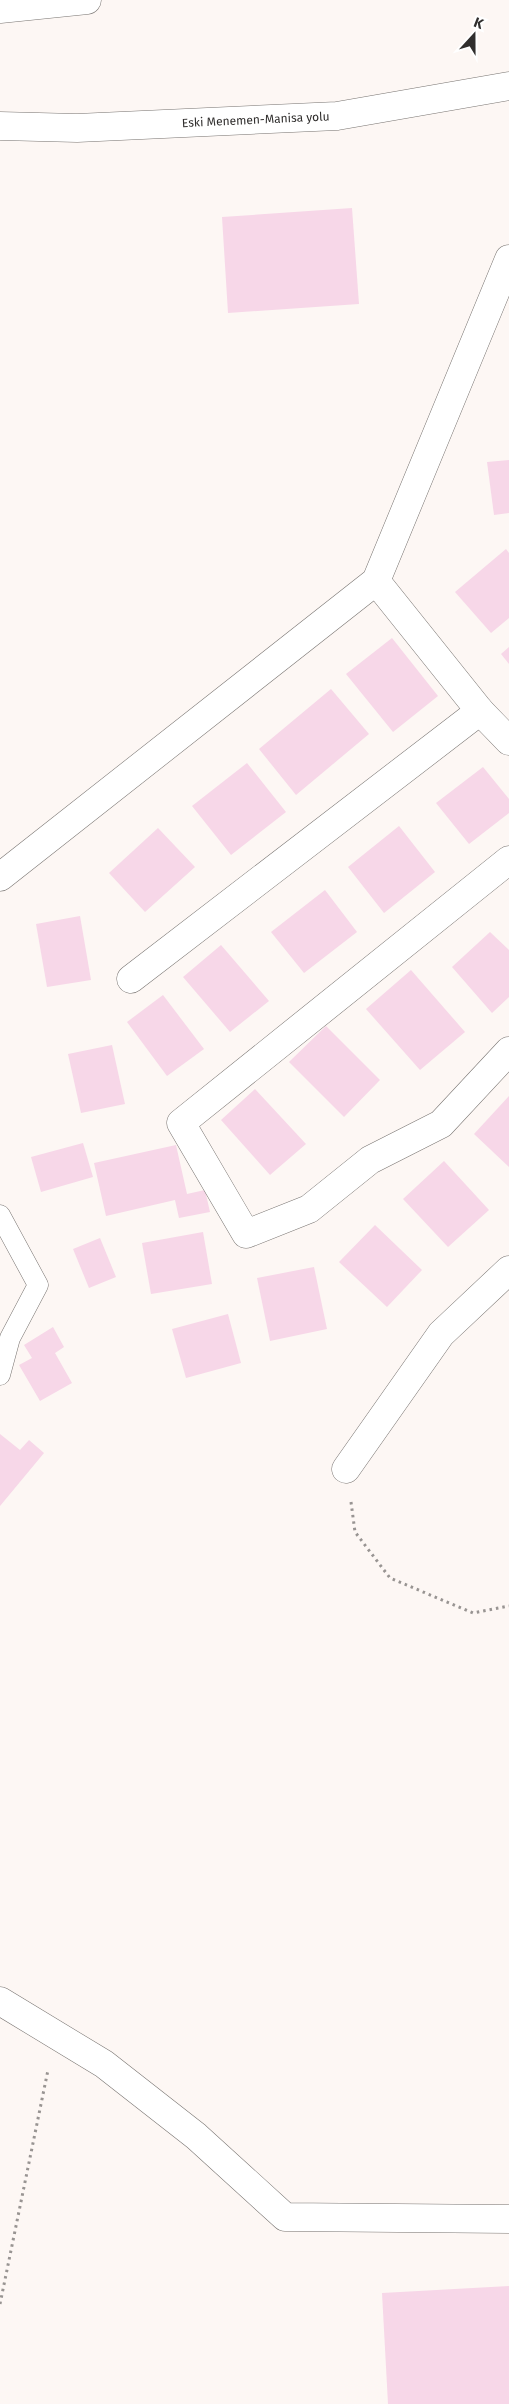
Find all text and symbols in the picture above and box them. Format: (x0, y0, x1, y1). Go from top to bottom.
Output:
north arrow (449, 10, 499, 60)
text: K (471, 14, 487, 33)
street label: Eski Menemen-Manisa yolu (182, 109, 330, 130)

